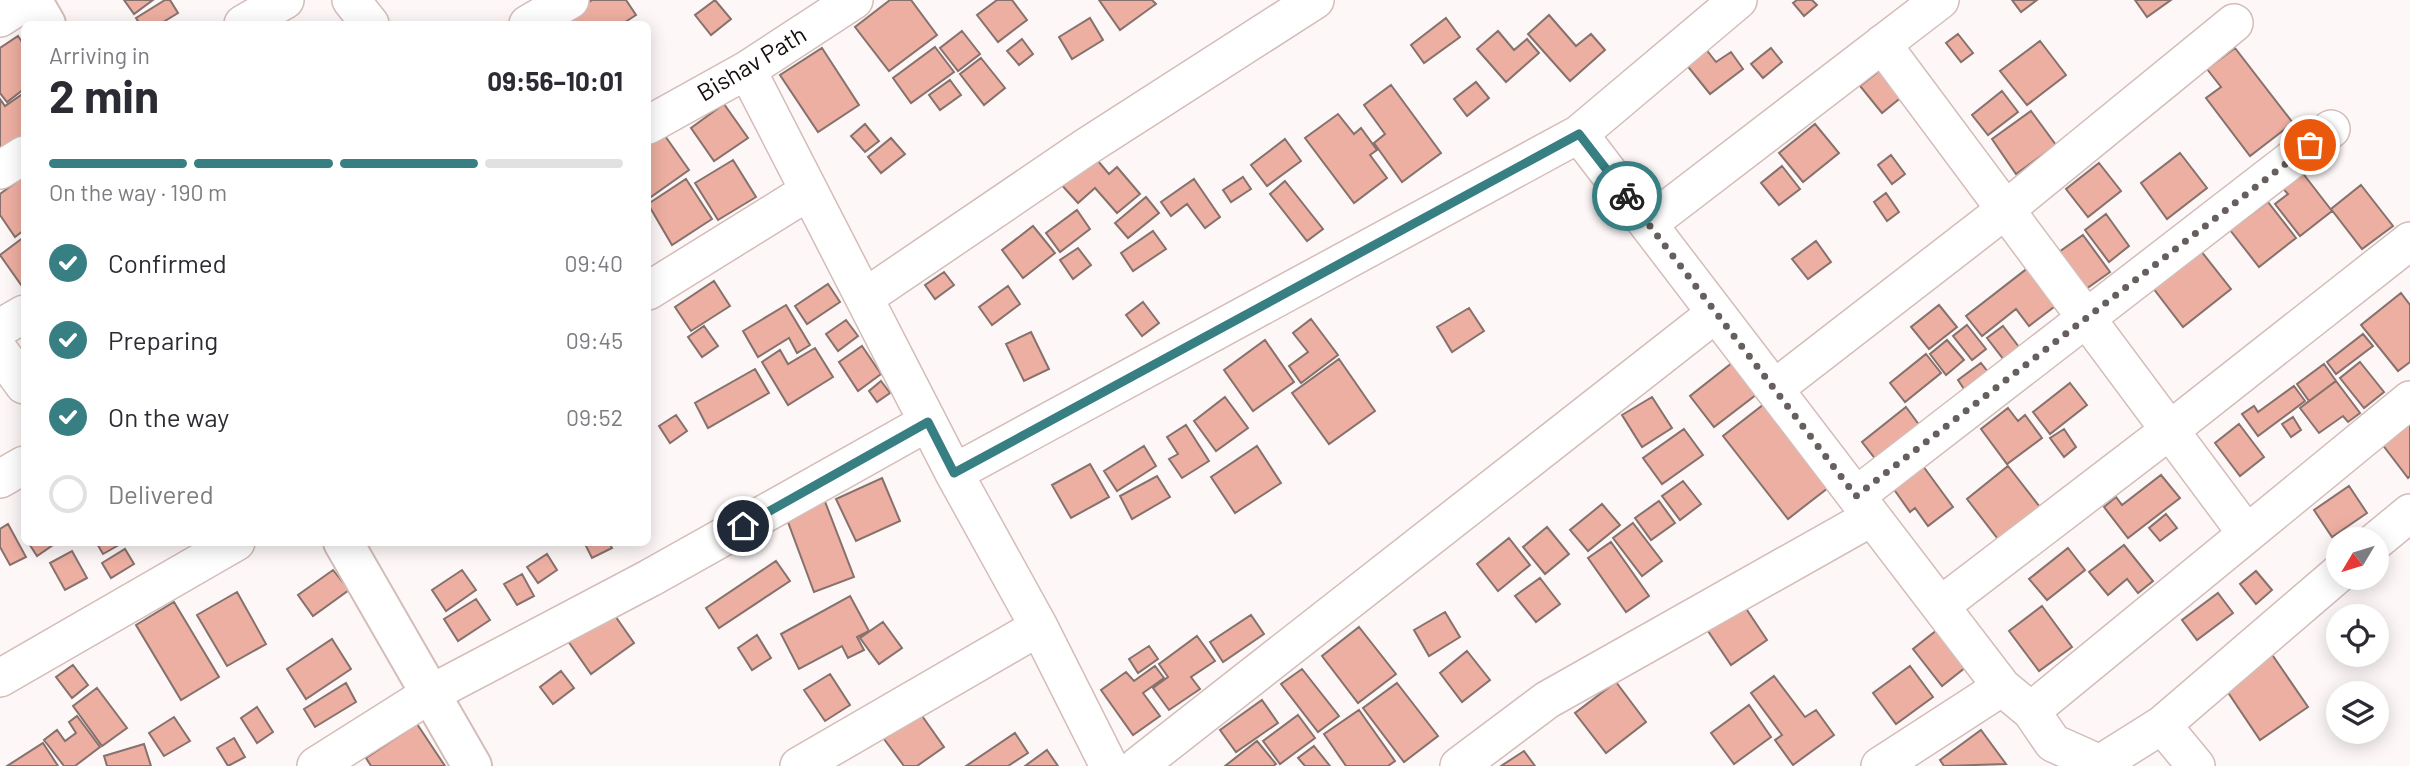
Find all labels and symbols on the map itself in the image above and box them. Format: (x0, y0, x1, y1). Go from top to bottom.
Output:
street label: Bishav Path (691, 19, 811, 107)
pin (2280, 115, 2340, 175)
courier (1592, 161, 1662, 231)
pin (713, 496, 773, 556)
north arrow (2326, 527, 2389, 590)

